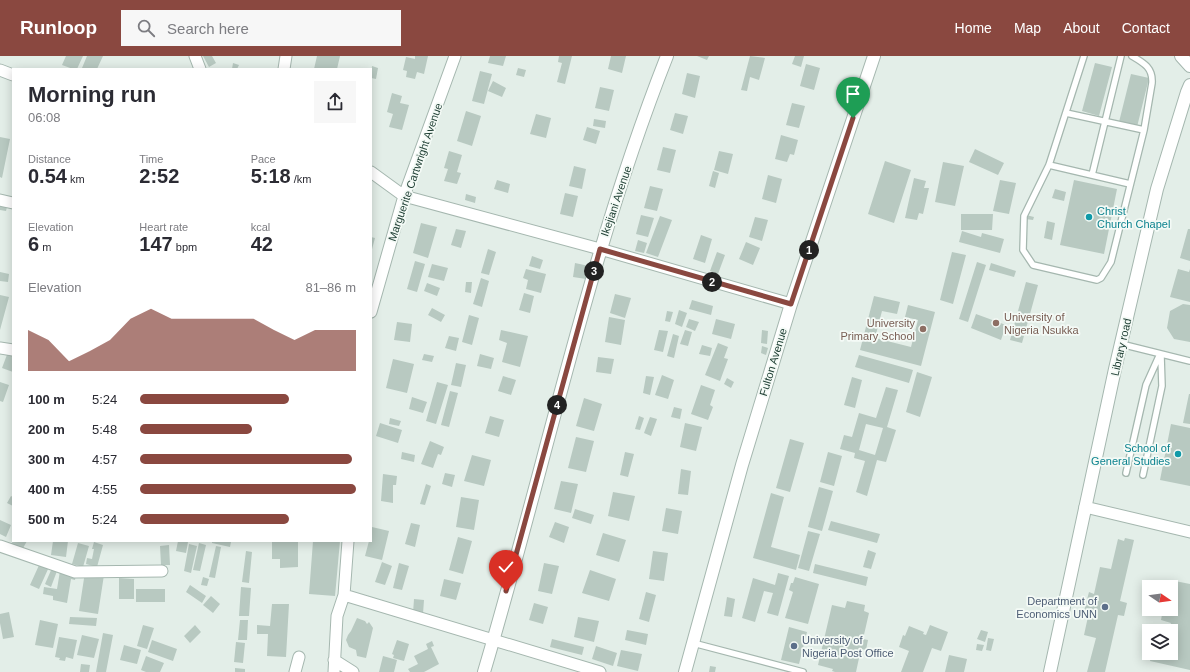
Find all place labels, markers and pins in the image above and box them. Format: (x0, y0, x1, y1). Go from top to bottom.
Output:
pin (836, 77, 870, 118)
place label: Christ Church Chapel (1097, 205, 1170, 230)
marker: Christ Church Chapel (1084, 212, 1094, 222)
pin: 1 (799, 240, 819, 260)
pin: 3 (584, 261, 604, 281)
pin: 2 (702, 272, 722, 292)
place label: University of Nigeria Nsukka (1004, 311, 1079, 336)
place label: University Primary School (840, 317, 915, 342)
marker: University of Nigeria Nsukka (991, 318, 1001, 328)
marker: University Primary School (918, 324, 928, 334)
pin: 4 (547, 395, 567, 415)
place label: School of General Studies (1091, 442, 1171, 467)
marker: School of General Studies (1173, 449, 1183, 459)
pin (489, 550, 523, 591)
place label: Department of Economics UNN (1016, 595, 1098, 620)
marker: Department of Economics UNN (1100, 602, 1110, 612)
place label: University of Nigeria Post Office (802, 634, 894, 659)
marker: University of Nigeria Post Office (789, 641, 799, 651)

